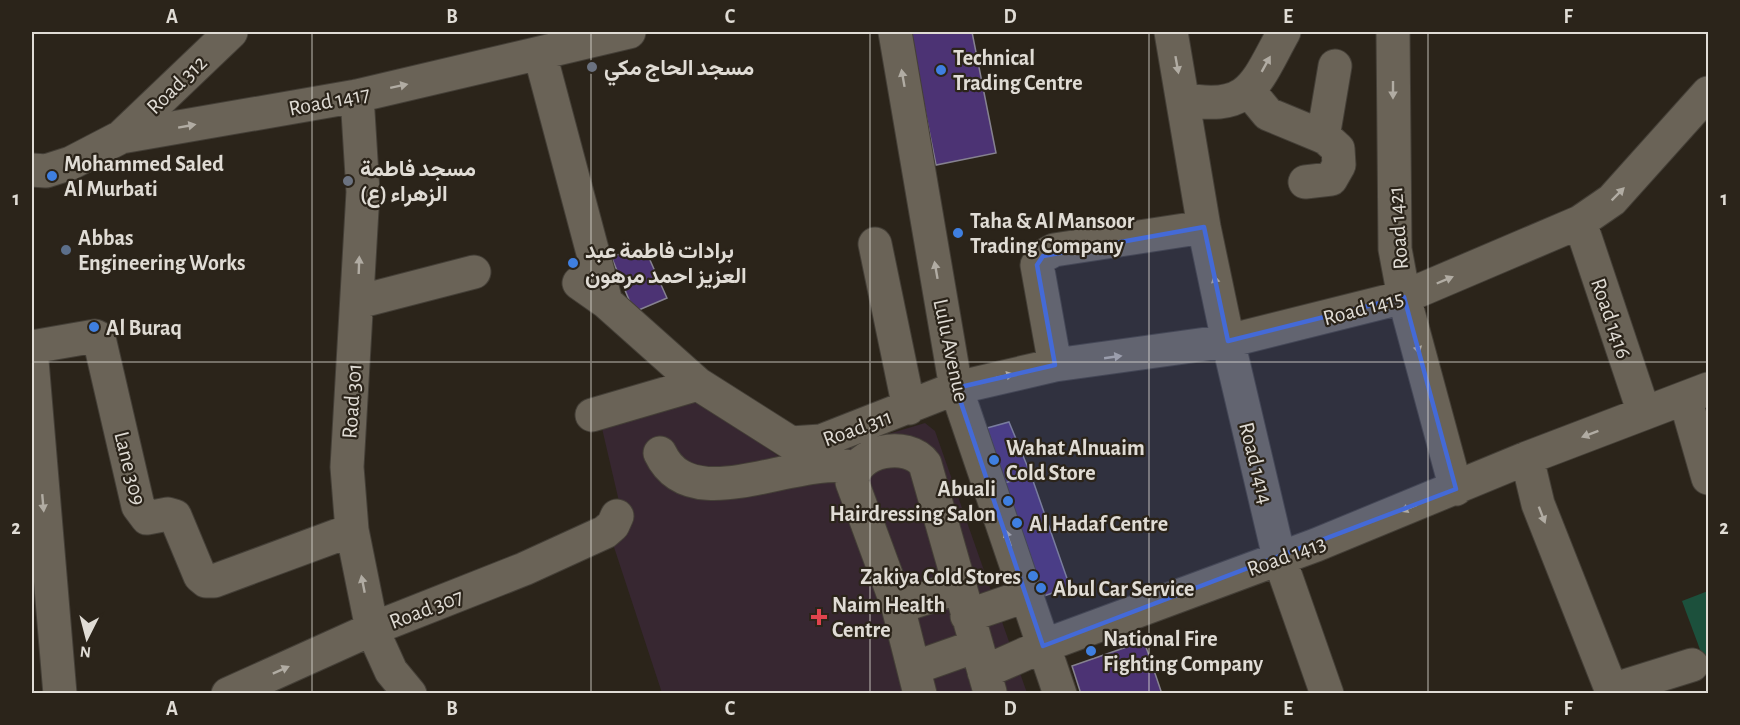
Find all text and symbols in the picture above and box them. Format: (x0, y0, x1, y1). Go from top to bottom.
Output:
text: A (166, 7, 178, 27)
text: B (446, 7, 458, 27)
text: C (725, 7, 736, 27)
text: D (1003, 7, 1017, 27)
text: E (1283, 7, 1293, 27)
text: F (1563, 7, 1573, 27)
place label: Technical Trading Centre (953, 47, 1083, 94)
street label: Road 312 (142, 51, 211, 118)
one-way arrow (1261, 55, 1271, 72)
one-way arrow (1173, 56, 1182, 75)
place label: مسجد الحاج مكي (604, 57, 754, 86)
marker: مسجد الحاج مكي (585, 60, 599, 74)
marker: Technical Trading Centre (934, 63, 948, 77)
one-way arrow (898, 68, 907, 87)
one-way arrow (1388, 80, 1398, 99)
one-way arrow (390, 81, 408, 91)
street label: Road 1417 (287, 82, 372, 120)
one-way arrow (177, 121, 196, 130)
place label: Mohammed Saled Al Murbati (64, 153, 224, 200)
place label: مسجد فاطمة الزهراء (ع) (360, 158, 476, 208)
marker: Mohammed Saled Al Murbati (45, 169, 59, 183)
marker: مسجد فاطمة الزهراء (ع) (341, 174, 355, 188)
street label: Road 1421 (1384, 186, 1412, 270)
one-way arrow (1611, 187, 1625, 201)
text: 1 (12, 189, 20, 209)
text: 1 (1720, 189, 1728, 209)
place label: Taha & Al Mansoor Trading Company (970, 210, 1135, 258)
marker: Taha & Al Mansoor Trading Company (951, 226, 965, 240)
place label: Abbas Engineering Works (78, 227, 246, 274)
place label: برادات فاطمة عبد العزيز احمد مرهون (585, 240, 747, 289)
marker: Abbas Engineering Works (59, 243, 73, 257)
one-way arrow (355, 255, 364, 274)
marker: برادات فاطمة عبد العزيز احمد مرهون (566, 256, 580, 270)
one-way arrow (931, 260, 940, 279)
one-way arrow (1211, 274, 1220, 293)
one-way arrow (1436, 275, 1454, 285)
street label: Road 1416 (1587, 275, 1635, 361)
street label: Road 1415 (1321, 287, 1406, 329)
street label: Lulu Avenue (929, 297, 973, 404)
place label: Al Buraq (106, 317, 182, 339)
marker: Al Buraq (87, 320, 101, 334)
one-way arrow (1413, 336, 1423, 354)
one-way arrow (1103, 353, 1122, 362)
street label: Road 301 (338, 363, 366, 440)
one-way arrow (996, 371, 1015, 381)
street label: Road 311 (820, 405, 895, 451)
street label: Road 1414 (1235, 420, 1277, 507)
street label: Lane 309 (110, 429, 150, 507)
one-way arrow (1580, 429, 1598, 439)
place label: Wahat Alnuaim Cold Store (1006, 437, 1145, 484)
marker: Wahat Alnuaim Cold Store (987, 453, 1001, 467)
place label: Abuali Hairdressing Salon (830, 478, 996, 525)
one-way arrow (38, 494, 48, 513)
marker: Abuali Hairdressing Salon (1001, 494, 1015, 508)
one-way arrow (1400, 504, 1418, 513)
one-way arrow (1538, 506, 1548, 524)
place label: Al Hadaf Centre (1029, 513, 1168, 535)
marker: Al Hadaf Centre (1010, 516, 1024, 530)
text: 2 (11, 518, 21, 538)
text: 2 (1719, 518, 1729, 538)
one-way arrow (1003, 529, 1013, 547)
street label: Road 1413 (1244, 532, 1329, 580)
place label: Zakiya Cold Stores (860, 566, 1021, 589)
marker: Zakiya Cold Stores (1026, 569, 1040, 583)
one-way arrow (358, 574, 367, 593)
place label: Abul Car Service (1053, 578, 1194, 600)
marker: Abul Car Service (1034, 581, 1048, 595)
street label: Road 307 (386, 585, 466, 633)
place label: Naim Health Centre (832, 594, 945, 641)
north arrow (57, 608, 117, 668)
marker: Naim Health Centre (810, 608, 828, 626)
place label: National Fire Fighting Company (1103, 628, 1263, 676)
text: N (79, 643, 92, 660)
marker: National Fire Fighting Company (1084, 644, 1098, 658)
one-way arrow (273, 665, 290, 674)
text: A (166, 699, 178, 719)
text: B (446, 699, 458, 719)
text: C (725, 699, 736, 719)
text: D (1003, 699, 1017, 719)
text: E (1283, 699, 1293, 719)
text: F (1563, 699, 1573, 719)

